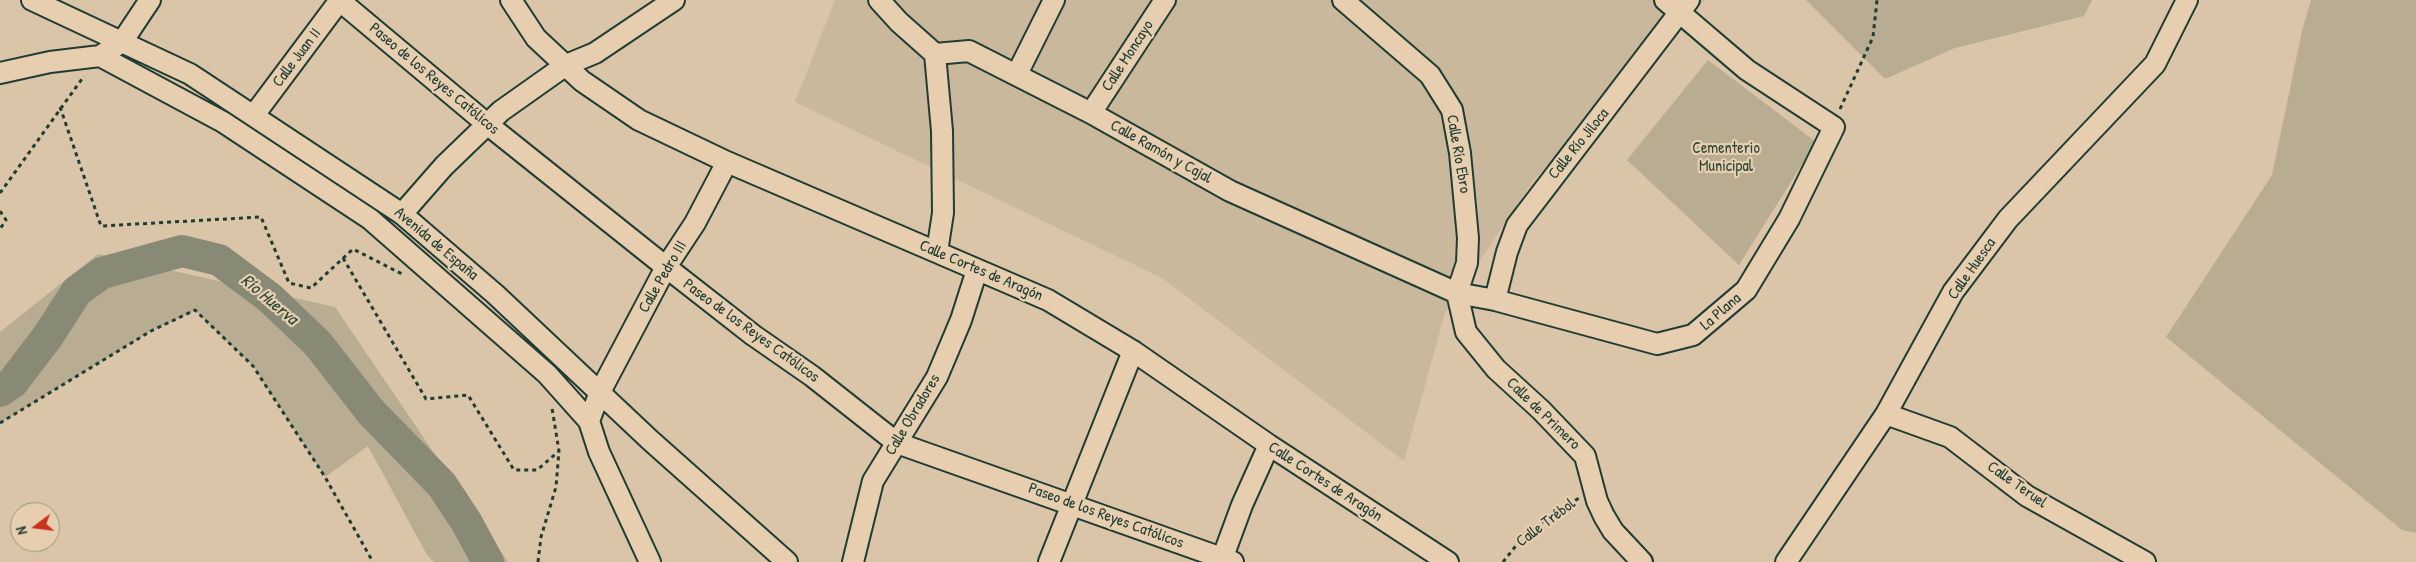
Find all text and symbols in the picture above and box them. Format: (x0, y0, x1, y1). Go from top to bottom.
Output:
street label: Calle Moncayo (1098, 17, 1158, 95)
street label: Paseo de los Reyes Católicos (365, 19, 503, 139)
street label: Calle Juan II (269, 25, 325, 91)
street label: Calle Río Jiloca (1545, 105, 1613, 183)
street label: Calle Río Ebro (1442, 113, 1474, 195)
street label: Calle Ramón y Cajal (1107, 116, 1215, 188)
park label: Cementerio Municipal (1692, 139, 1760, 177)
street label: Avenida de España (390, 203, 482, 285)
street label: Calle Huesca (1944, 234, 2000, 304)
street label: Calle Cortes de Aragón (916, 236, 1046, 306)
street label: Calle Pedro III (635, 238, 691, 316)
water label: Río Huerva (236, 270, 302, 330)
street label: Paseo de los Reyes Católicos (679, 275, 823, 387)
street label: La Plana (1697, 289, 1745, 335)
street label: Calle Obradores (881, 371, 945, 459)
street label: Calle de Primero (1502, 374, 1584, 454)
street label: Calle Cortes de Aragón (1264, 438, 1386, 526)
street label: Calle Teruel (1983, 457, 2051, 513)
street label: Paseo de los Reyes Católicos (1026, 479, 1186, 553)
street label: Calle Trébol (1513, 494, 1579, 552)
north arrow (10, 502, 60, 552)
text: N (11, 525, 31, 537)

